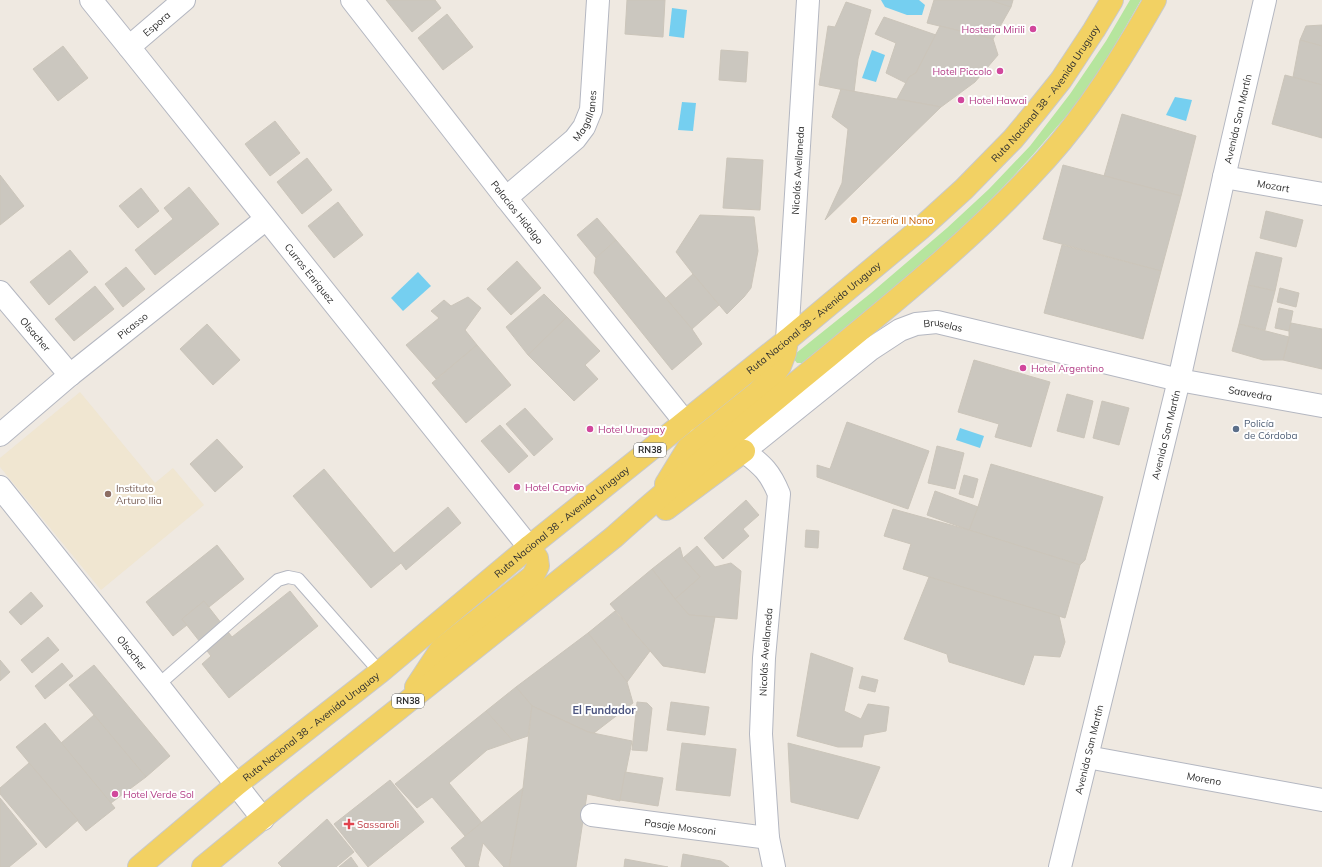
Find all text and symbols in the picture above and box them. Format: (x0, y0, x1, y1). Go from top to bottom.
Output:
street label: Espora (140, 9, 173, 39)
street label: Ruta Nacional 38 - Avenida Uruguay (988, 22, 1103, 165)
place label: Hosteria Mirili (961, 23, 1025, 36)
marker: Hosteria Mirili (1028, 24, 1038, 34)
place label: Hotel Piccolo (932, 65, 992, 78)
marker: Hotel Piccolo (995, 66, 1005, 76)
street label: Avenida San Martín (1221, 73, 1255, 165)
street label: Magallanes (570, 90, 599, 144)
place label: Hotel Hawai (969, 94, 1027, 107)
marker: Hotel Hawai (956, 95, 966, 105)
street label: Nicolás Avellaneda (789, 126, 807, 215)
street label: Mozart (1256, 177, 1291, 195)
street label: Palacios Hidalgo (488, 178, 546, 247)
place label: Pizzería Il Nono (862, 214, 934, 227)
marker: Pizzería Il Nono (849, 215, 859, 225)
street label: Curros Enriquez (282, 241, 337, 306)
street label: Ruta Nacional 38 - Avenida Uruguay (744, 258, 884, 377)
street label: Picasso (115, 309, 151, 342)
street label: Olsacher (17, 314, 53, 355)
street label: Bruselas (923, 316, 964, 335)
place label: Hotel Argentino (1031, 362, 1104, 375)
marker: Hotel Argentino (1018, 363, 1028, 373)
street label: Saavedra (1227, 383, 1273, 404)
street label: Avenida San Martín (1149, 389, 1183, 481)
place label: Policía de Córdoba (1244, 417, 1298, 442)
place label: Hotel Uruguay (598, 423, 666, 436)
marker: Hotel Uruguay (585, 424, 595, 434)
marker: Policía de Córdoba (1231, 424, 1241, 434)
road number: RN38 (634, 443, 666, 457)
street label: Ruta Nacional 38 - Avenida Uruguay (492, 463, 633, 580)
place label: Hotel Capvio (525, 481, 584, 494)
place label: Instituto Arturo Ilia (116, 482, 162, 507)
marker: Hotel Capvio (512, 482, 522, 492)
marker: Instituto Arturo Ilia (103, 489, 113, 499)
street label: Nicolás Avellaneda (757, 607, 776, 696)
street label: Olsacher (114, 633, 150, 673)
street label: Ruta Nacional 38 - Avenida Uruguay (240, 669, 383, 784)
road number: RN38 (392, 694, 424, 708)
district label: El Fundador (572, 703, 636, 717)
street label: Avenida San Martín (1072, 703, 1106, 796)
street label: Moreno (1186, 769, 1223, 788)
place label: Hotel Verde Sol (123, 788, 194, 801)
marker: Hotel Verde Sol (110, 789, 120, 799)
street label: Pasaje Mosconi (644, 816, 717, 838)
place label: Sassaroli (357, 818, 399, 831)
marker: Sassaroli (344, 819, 354, 829)

